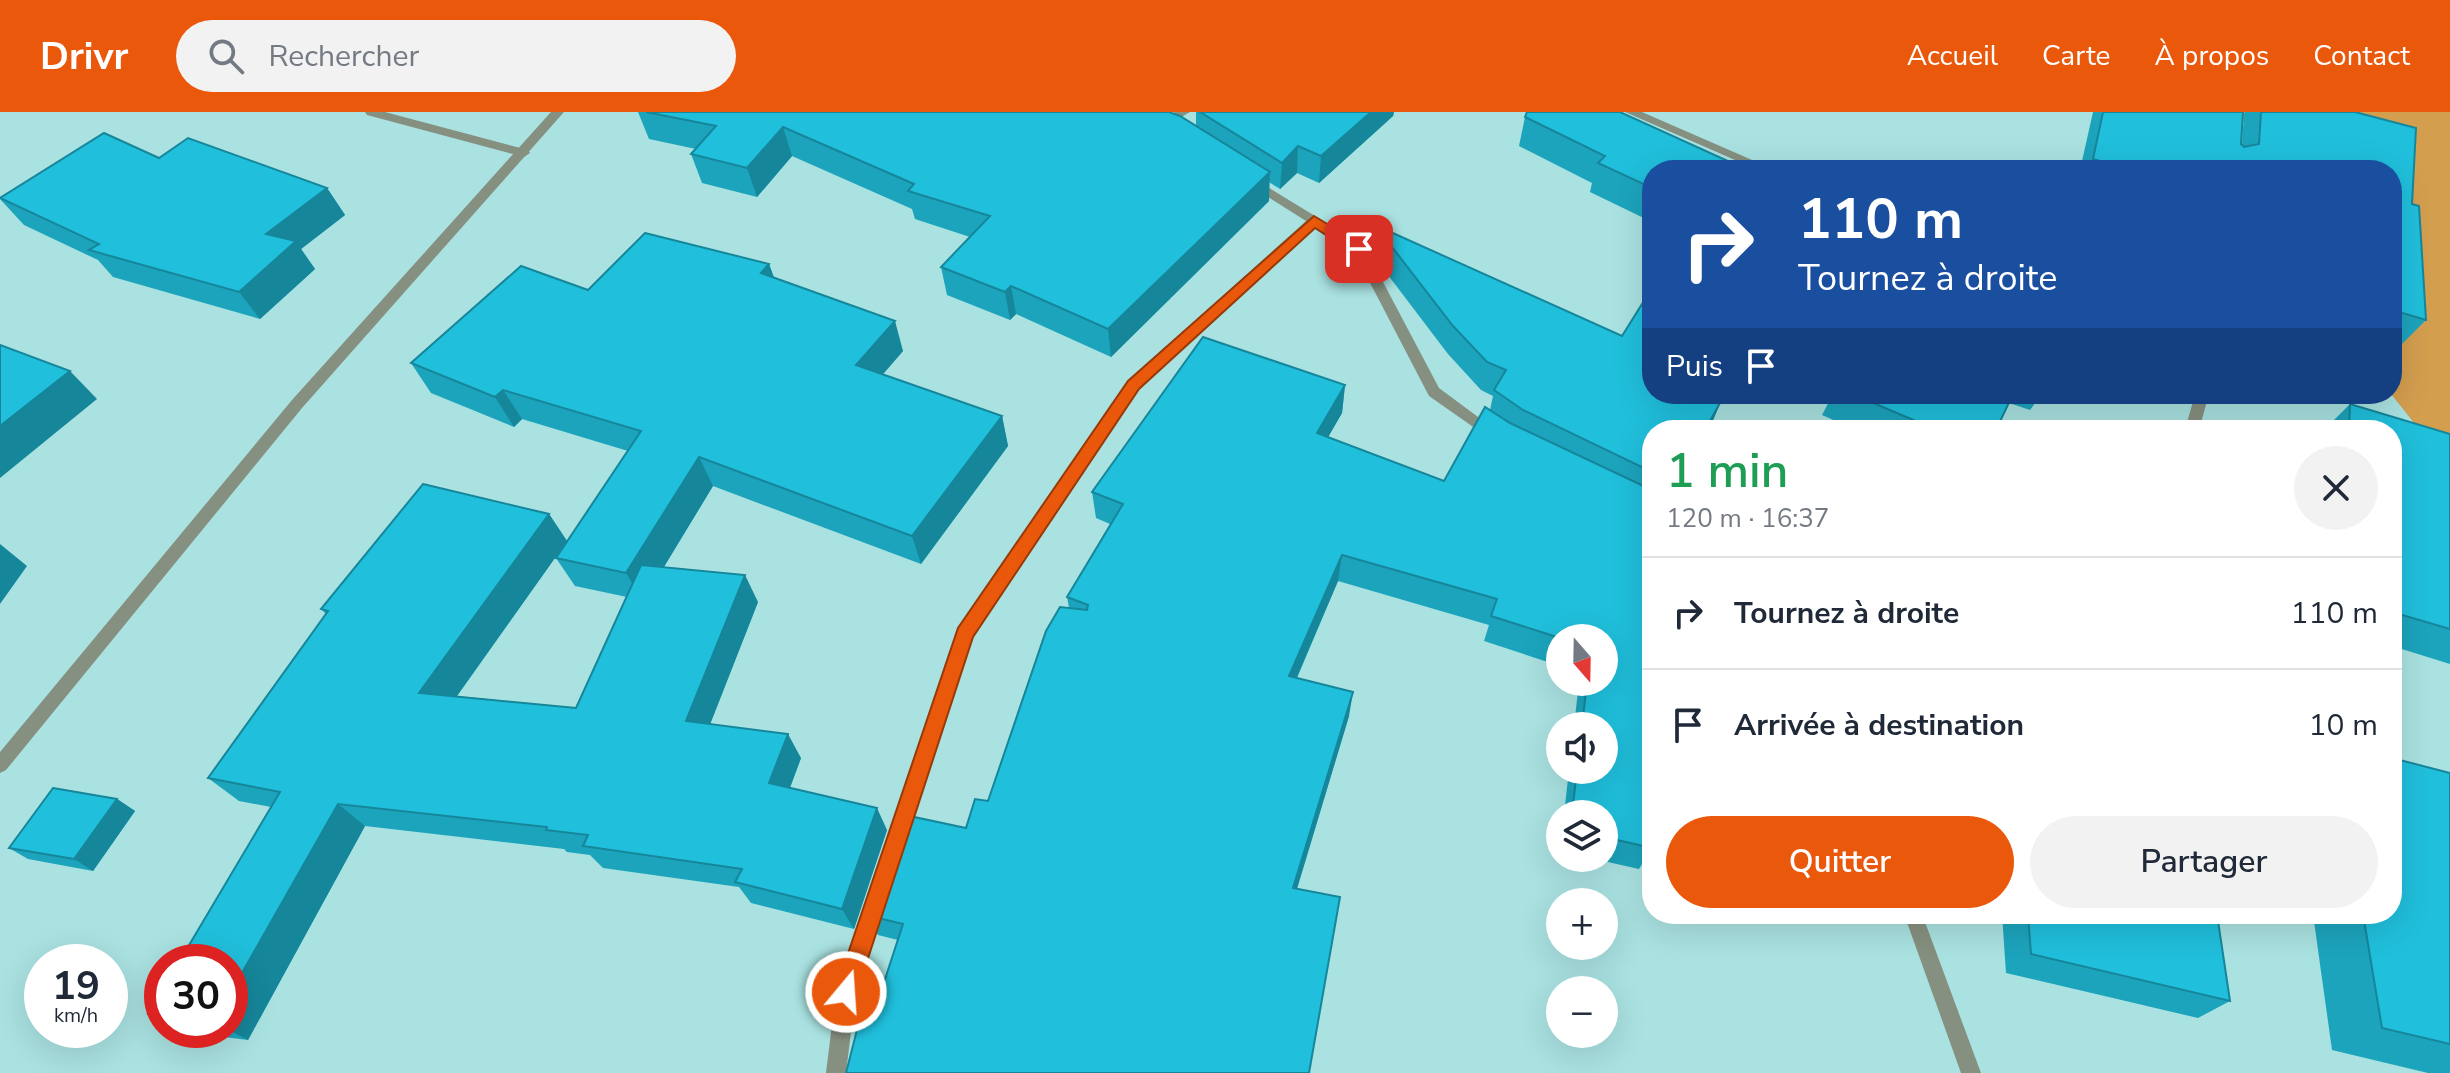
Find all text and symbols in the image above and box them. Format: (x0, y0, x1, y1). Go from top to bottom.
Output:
search box (176, 20, 736, 92)
text: Drivr (40, 31, 128, 82)
icon: search (204, 34, 248, 78)
text: Rechercher (268, 36, 419, 77)
text: Accueil (1907, 37, 1998, 75)
text: Carte (2042, 37, 2111, 75)
text: À propos (2155, 37, 2269, 75)
text: Contact (2313, 37, 2410, 75)
text: 110 m (1798, 181, 1963, 258)
icon: right (1666, 192, 1770, 296)
pin (1325, 215, 1393, 283)
icon: arrive (1337, 227, 1381, 271)
text: Tournez à droite (1798, 254, 2057, 303)
icon: arrive (1739, 344, 1783, 388)
text: Puis (1666, 346, 1723, 387)
text: 1 min (1666, 438, 1788, 504)
button: close (2294, 446, 2378, 530)
text: 120 m · 16:37 (1666, 501, 1829, 536)
icon: right (1666, 591, 1710, 635)
text: Tournez à droite (1734, 593, 1959, 634)
text: 110 m (2291, 593, 2378, 634)
north arrow (1546, 624, 1618, 696)
map controls (1546, 624, 1618, 1048)
icon: arrive (1666, 703, 1710, 747)
text: Arrivée à destination (1734, 705, 2024, 746)
text: 10 m (2309, 705, 2378, 746)
button: sound (1546, 712, 1618, 784)
button: layers (1546, 800, 1618, 872)
button: Quitter (1666, 816, 2014, 908)
button: Partager (2030, 816, 2378, 908)
button: + (1546, 888, 1618, 960)
speed limit sign: 30 (144, 944, 248, 1048)
position arrow (804, 950, 888, 1034)
text: 19 (52, 959, 100, 1013)
button: − (1546, 976, 1618, 1048)
text: km/h (54, 1002, 98, 1029)

